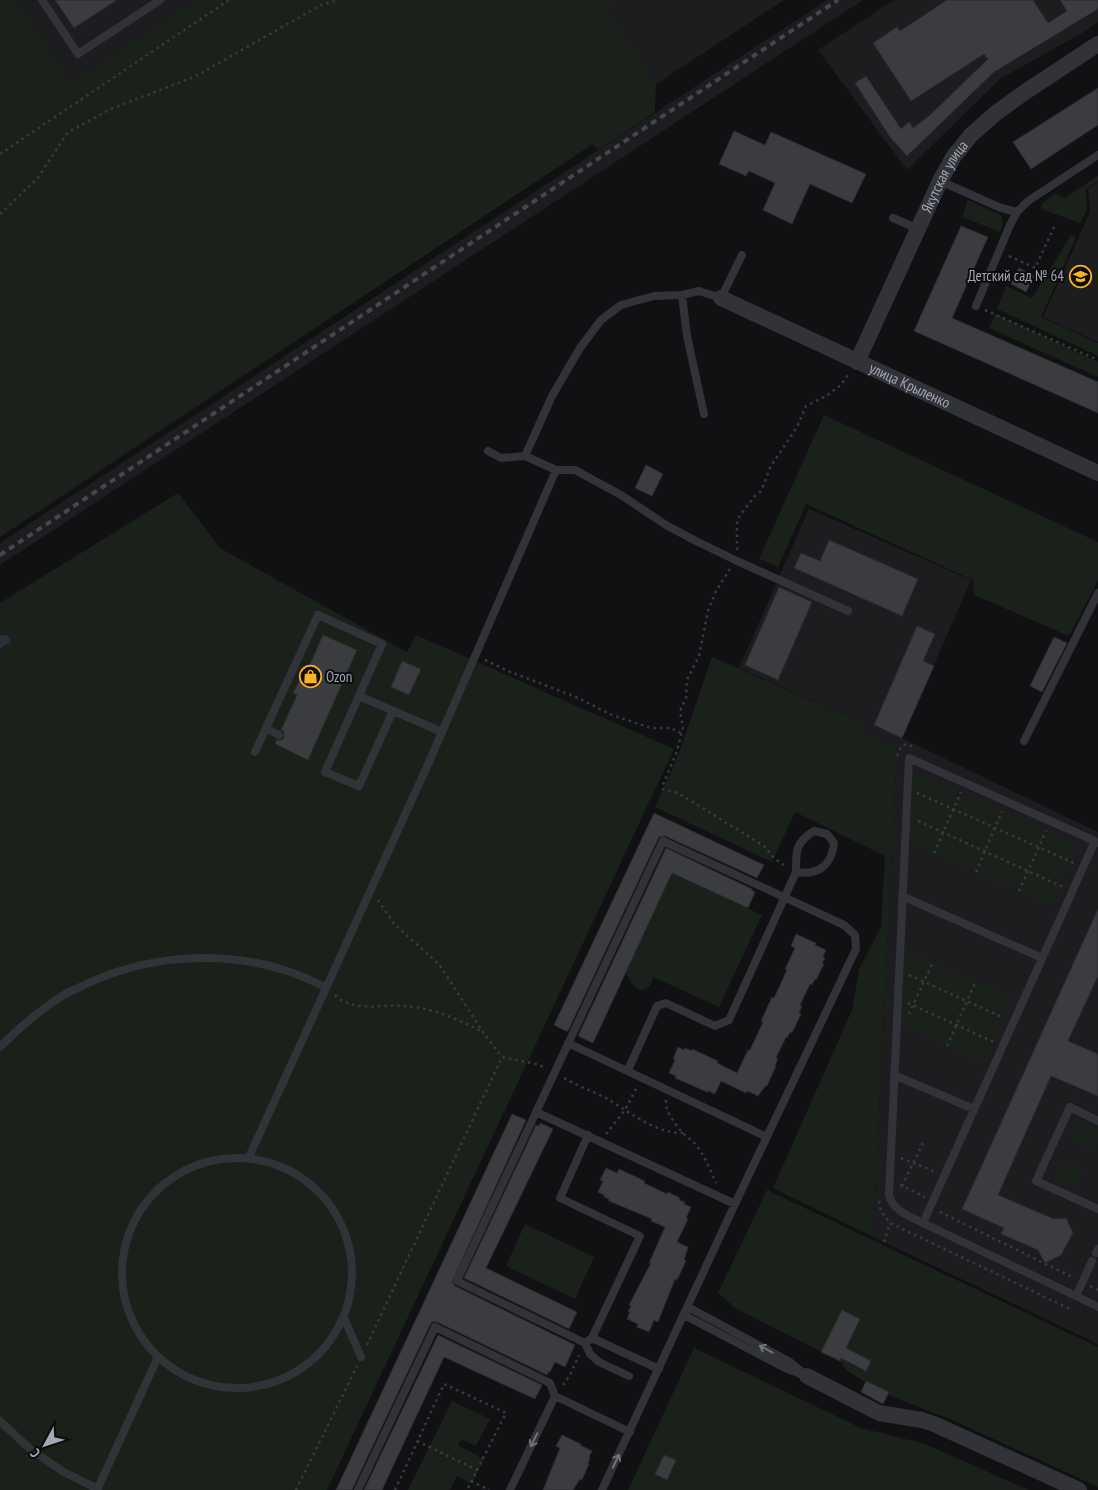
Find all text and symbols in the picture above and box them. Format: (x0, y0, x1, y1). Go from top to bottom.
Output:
street label: Якутская улица (917, 136, 972, 216)
school or university icon: Детский сад № 64 (1068, 264, 1092, 288)
place label: Детский сад № 64 (968, 266, 1064, 285)
street label: улица Крыленко (866, 358, 953, 412)
shop icon: Ozon (298, 665, 322, 689)
place label: Ozon (326, 667, 352, 686)
one-way arrow (760, 1344, 774, 1354)
north arrow (20, 1420, 70, 1470)
one-way arrow (529, 1432, 538, 1447)
text: С (26, 1445, 44, 1462)
one-way arrow (612, 1454, 621, 1469)

